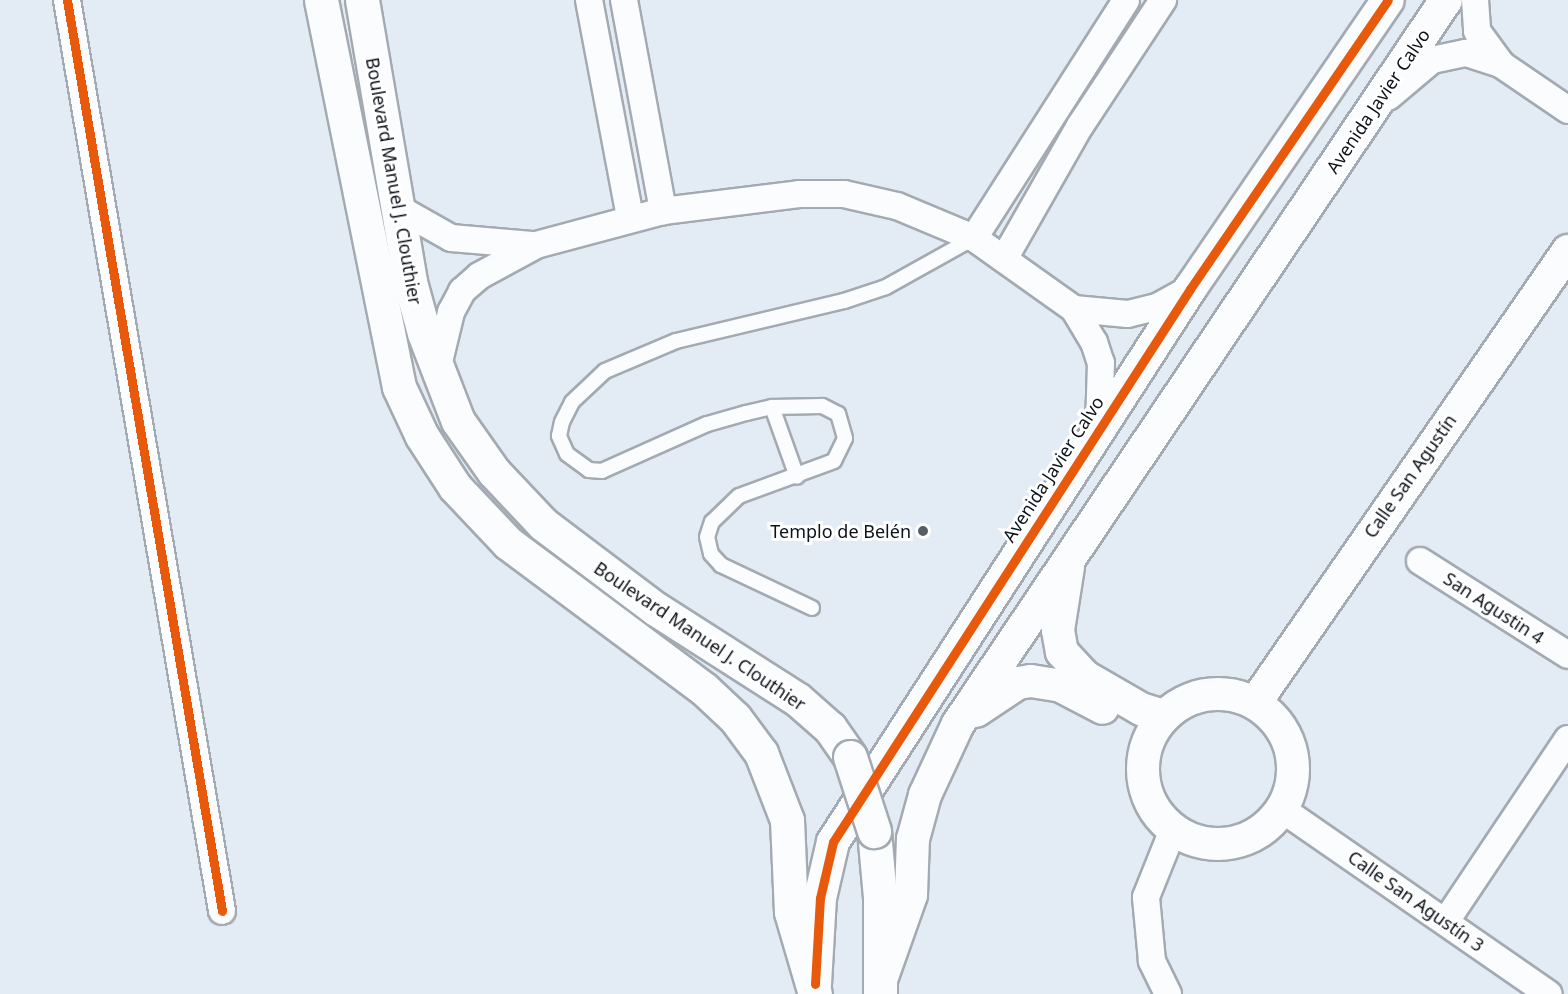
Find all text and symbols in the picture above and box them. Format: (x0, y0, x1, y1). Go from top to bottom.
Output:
street label: Avenida Javier Calvo (1322, 25, 1434, 177)
street label: Boulevard Manuel J. Clouthier (362, 56, 426, 306)
street label: Avenida Javier Calvo (998, 392, 1108, 546)
street label: Calle San Agustín (1359, 410, 1461, 542)
place label: Templo de Belén (770, 520, 911, 542)
marker: Templo de Belén (916, 524, 930, 538)
street label: Boulevard Manuel J. Clouthier (590, 557, 810, 715)
street label: San Agustin 4 (1440, 568, 1548, 648)
street label: Calle San Agustín 3 (1344, 846, 1488, 956)

